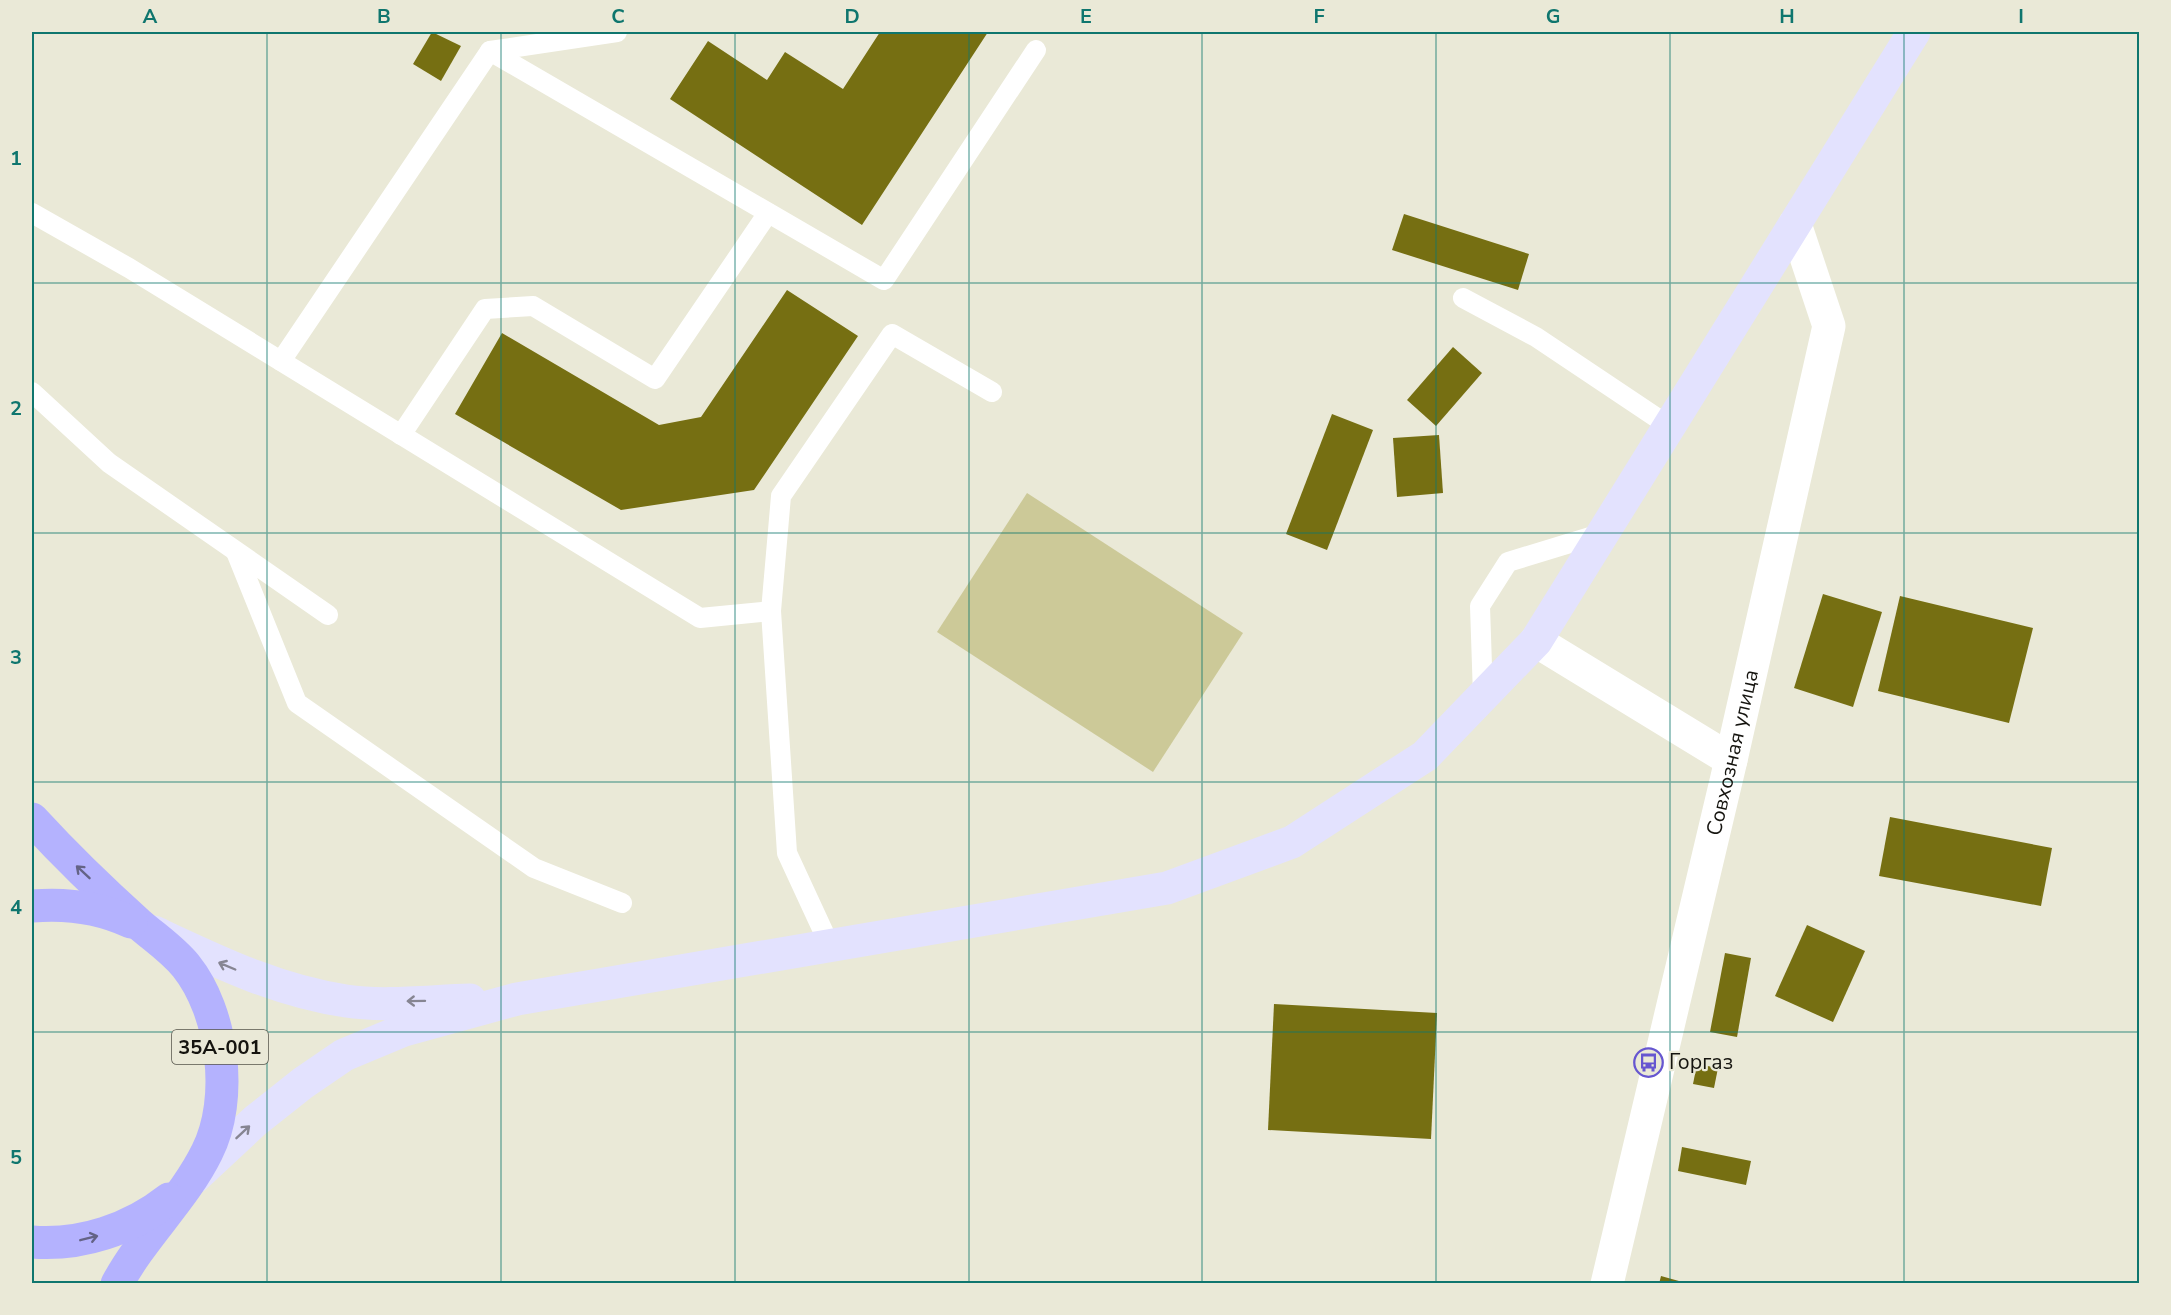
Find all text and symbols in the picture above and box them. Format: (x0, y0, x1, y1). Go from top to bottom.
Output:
text: A (143, 3, 158, 30)
text: B (377, 3, 391, 30)
text: C (611, 3, 625, 30)
text: D (844, 3, 860, 30)
text: E (1080, 3, 1092, 30)
text: F (1313, 3, 1325, 30)
text: G (1546, 3, 1560, 30)
text: H (1779, 3, 1795, 30)
text: I (2018, 3, 2024, 30)
text: 1 (10, 145, 22, 172)
text: 2 (10, 395, 22, 422)
text: 3 (10, 644, 22, 671)
street label: Совхозная улица (1700, 667, 1765, 838)
one-way arrow (76, 865, 91, 879)
text: 4 (10, 894, 22, 921)
one-way arrow (218, 960, 236, 971)
one-way arrow (407, 995, 427, 1007)
road number: 35А-001 (172, 1030, 268, 1064)
bus stop icon: Горгаз (1632, 1046, 1664, 1078)
place label: Горгаз (1669, 1048, 1733, 1076)
one-way arrow (235, 1125, 250, 1139)
text: 5 (10, 1144, 22, 1171)
one-way arrow (80, 1231, 99, 1243)

